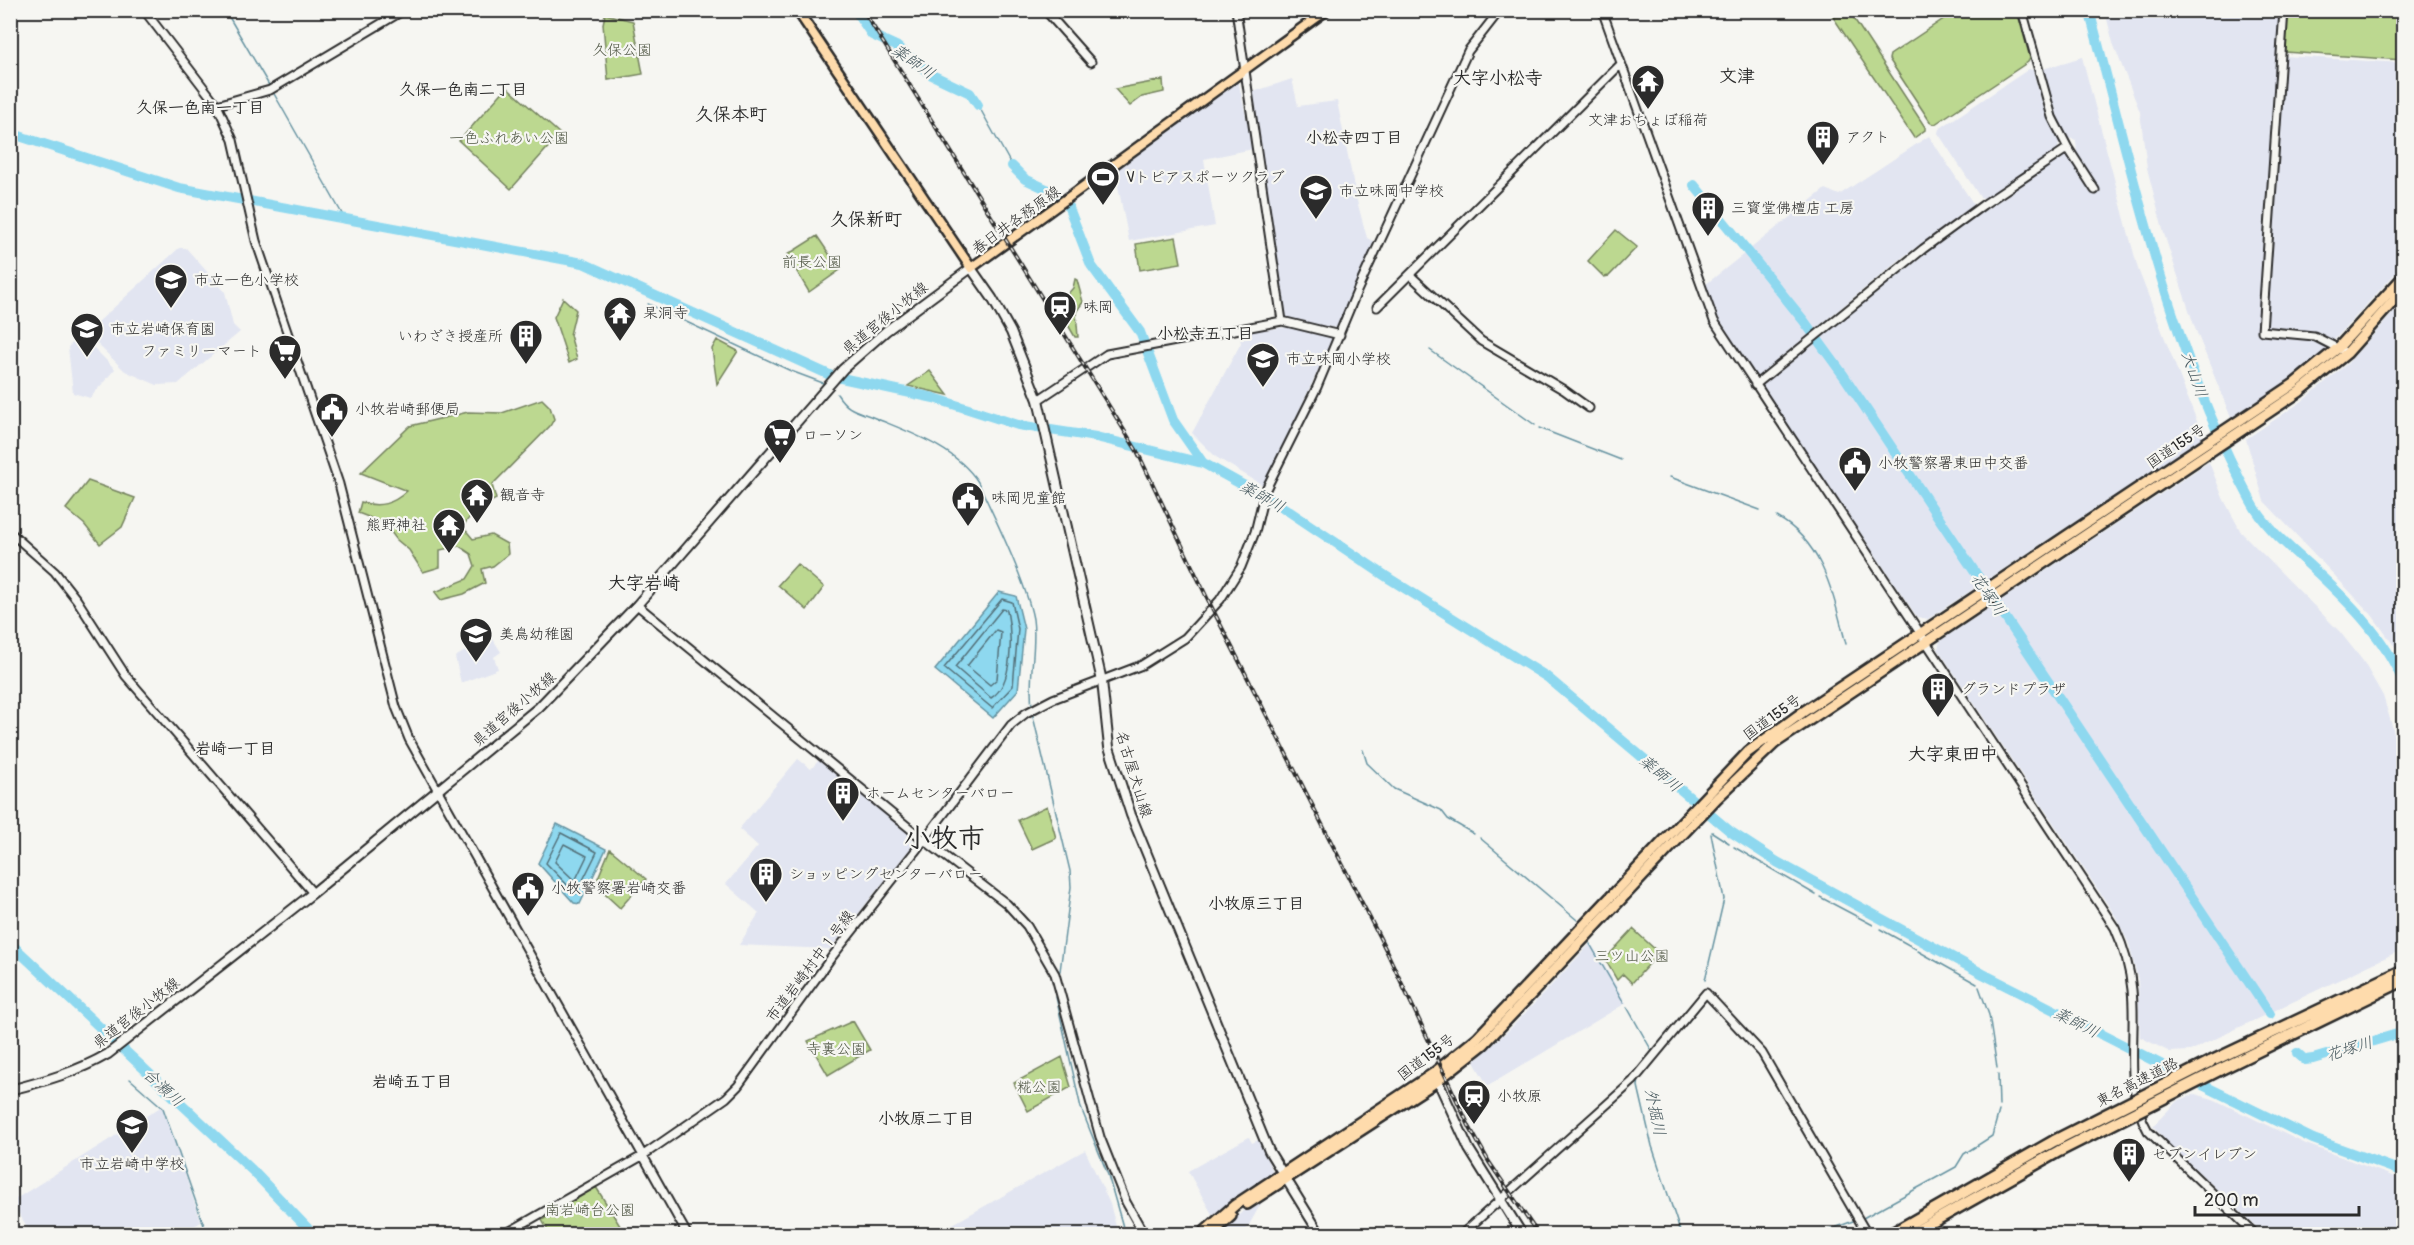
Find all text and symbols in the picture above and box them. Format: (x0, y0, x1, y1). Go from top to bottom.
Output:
water label: 薬師川 (888, 40, 939, 84)
park label: 久保公園 (592, 41, 652, 60)
temple icon: 文津おちょぼ稲荷 (1630, 63, 1666, 110)
district label: 文津 (1719, 65, 1755, 88)
district label: 大字小松寺 (1453, 67, 1543, 90)
district label: 久保一色南二丁目 (399, 80, 527, 100)
district label: 久保一色南一丁目 (136, 98, 264, 118)
district label: 久保本町 (695, 103, 767, 126)
place label: 文津おちょぼ稲荷 (1588, 111, 1708, 130)
building icon: アクト (1805, 119, 1841, 166)
district label: 小松寺四丁目 (1306, 128, 1402, 148)
place label: アクト (1846, 128, 1890, 147)
park label: 一色ふれあい公園 (449, 129, 569, 148)
sports icon: Vトピアスポーツクラブ (1085, 159, 1121, 206)
place label: Vトピアスポーツクラブ (1126, 168, 1285, 187)
school or university icon: 市立味岡中学校 (1298, 173, 1334, 220)
street label: 春日井各務原線 (968, 182, 1064, 259)
place label: 市立味岡中学校 (1339, 182, 1444, 201)
building icon: 三寳堂佛檀店 工房 (1690, 190, 1726, 237)
place label: 三寳堂佛檀店 工房 (1731, 199, 1854, 218)
district label: 久保新町 (830, 208, 902, 231)
park label: 前長公園 (782, 253, 842, 272)
school or university icon: 市立一色小学校 (153, 262, 189, 309)
place label: 市立一色小学校 (194, 271, 299, 290)
street label: 県道宮後小牧線 (839, 278, 932, 359)
station icon: 味岡 (1042, 289, 1078, 336)
temple icon: 杲洞寺 (602, 295, 638, 342)
place label: 味岡 (1083, 298, 1113, 317)
place label: 杲洞寺 (643, 304, 688, 323)
school or university icon: 市立岩崎保育園 (69, 311, 105, 358)
building icon: いわざき授産所 (508, 318, 544, 365)
place label: 市立岩崎保育園 (110, 320, 215, 339)
district label: 小松寺五丁目 (1157, 324, 1253, 344)
place label: いわざき授産所 (398, 327, 503, 346)
supermarket icon: ファミリーマート (267, 333, 303, 380)
school or university icon: 市立味岡小学校 (1245, 341, 1281, 388)
place label: ファミリーマート (142, 342, 262, 361)
water label: 大山川 (2177, 348, 2211, 400)
place label: 市立味岡小学校 (1286, 350, 1391, 369)
public building icon: 小牧岩崎郵便局 (314, 391, 350, 438)
place label: 小牧岩崎郵便局 (355, 400, 460, 419)
supermarket icon: ローソン (762, 417, 798, 464)
street label: 国道155号 (2143, 420, 2209, 473)
place label: ローソン (803, 426, 863, 445)
public building icon: 小牧警察署東田中交番 (1837, 445, 1873, 492)
place label: 小牧警察署東田中交番 (1878, 454, 2028, 473)
water label: 薬師川 (1237, 476, 1288, 517)
temple icon: 観音寺 (459, 477, 495, 524)
public building icon: 味岡児童館 (950, 480, 986, 527)
place label: 観音寺 (500, 486, 545, 505)
place label: 味岡児童館 (991, 489, 1066, 508)
temple icon: 熊野神社 (431, 507, 467, 554)
place label: 熊野神社 (366, 516, 426, 535)
water label: 花塚川 (1966, 569, 2010, 620)
district label: 大字岩崎 (608, 572, 680, 595)
school or university icon: 美鳥幼稚園 (458, 616, 494, 663)
place label: 美鳥幼稚園 (499, 625, 574, 644)
street label: 県道宮後小牧線 (468, 668, 560, 751)
building icon: グランドプラザ (1920, 671, 1956, 718)
place label: グランドプラザ (1961, 680, 2066, 699)
street label: 国道155号 (1740, 690, 1805, 745)
street label: 名古屋犬山線 (1111, 728, 1156, 820)
district label: 岩崎一丁目 (195, 739, 275, 759)
district label: 大字東田中 (1908, 743, 1998, 766)
water label: 薬師川 (1636, 751, 1685, 797)
building icon: ホームセンターバロー (825, 775, 861, 822)
place label: ホームセンターバロー (866, 784, 1015, 803)
district label: 小牧市 (904, 822, 985, 855)
building icon: ショッピングセンターバロー (748, 856, 784, 903)
place label: ショッピングセンターバロー (789, 865, 983, 884)
public building icon: 小牧警察署岩崎交番 (510, 870, 546, 917)
place label: 小牧警察署岩崎交番 (551, 879, 686, 898)
district label: 小牧原三丁目 (1208, 894, 1304, 914)
street label: 市道岩崎村中１号線 (762, 907, 859, 1026)
park label: 三ツ山公園 (1594, 947, 1670, 966)
street label: 県道宮後小牧線 (89, 974, 184, 1053)
water label: 薬師川 (2051, 1003, 2102, 1043)
street label: 国道155号 (1394, 1030, 1459, 1085)
water label: 花塚川 (2323, 1032, 2375, 1066)
park label: 寺裏公園 (806, 1040, 866, 1059)
street label: 東名高速道路 (2093, 1054, 2182, 1111)
water label: 合瀬川 (139, 1064, 188, 1111)
district label: 岩崎五丁目 (372, 1072, 452, 1092)
park label: 糀公園 (1016, 1078, 1062, 1097)
station icon: 小牧原 (1456, 1078, 1492, 1125)
place label: 小牧原 (1497, 1087, 1542, 1106)
water label: 外掘川 (1640, 1087, 1670, 1138)
school or university icon: 市立岩崎中学校 (114, 1107, 150, 1154)
district label: 小牧原二丁目 (878, 1109, 974, 1129)
building icon: セブンイレブン (2111, 1136, 2147, 1183)
place label: セブンイレブン (2152, 1145, 2257, 1164)
place label: 市立岩崎中学校 (79, 1155, 185, 1174)
scale bar (2195, 1179, 2358, 1217)
text: 200 m (2204, 1189, 2259, 1212)
park label: 南岩崎台公園 (545, 1201, 635, 1220)

